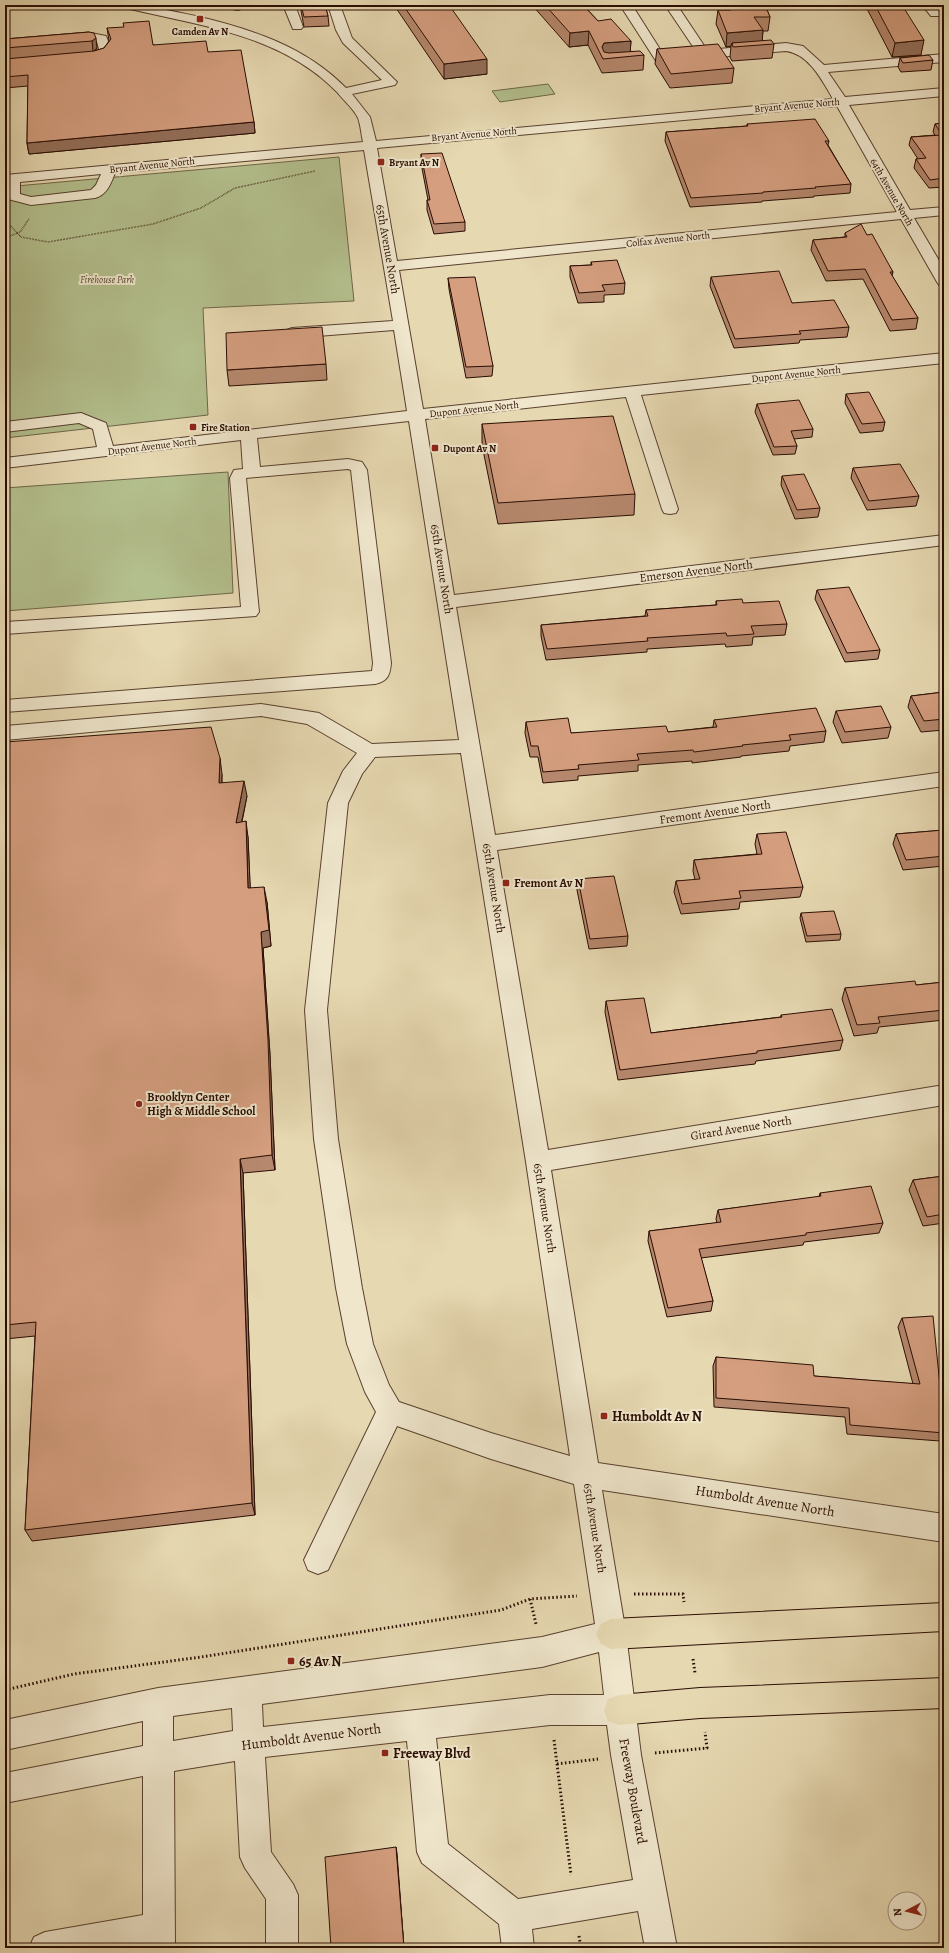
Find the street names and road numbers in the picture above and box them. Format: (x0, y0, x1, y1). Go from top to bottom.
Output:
street label: Bryant Avenue North (754, 95, 841, 115)
street label: Bryant Avenue North (431, 124, 518, 144)
street label: Bryant Avenue North (109, 154, 196, 176)
street label: 64th Avenue North (867, 156, 917, 229)
street label: 65th Avenue North (372, 203, 404, 296)
street label: Colfax Avenue North (625, 228, 711, 250)
street label: Dupont Avenue North (751, 363, 842, 386)
street label: Dupont Avenue North (429, 398, 520, 421)
street label: Dupont Avenue North (107, 434, 198, 459)
street label: 65th Avenue North (427, 523, 457, 616)
street label: Emerson Avenue North (639, 556, 754, 586)
street label: Fremont Avenue North (658, 796, 772, 828)
street label: 65th Avenue North (479, 842, 509, 935)
street label: Girard Avenue North (689, 1112, 793, 1144)
street label: 65th Avenue North (530, 1162, 560, 1255)
street label: Humboldt Avenue North (694, 1481, 837, 1521)
street label: 65th Avenue North (580, 1482, 610, 1575)
street label: Humboldt Avenue North (240, 1719, 383, 1755)
street label: Freeway Boulevard (614, 1737, 652, 1846)

